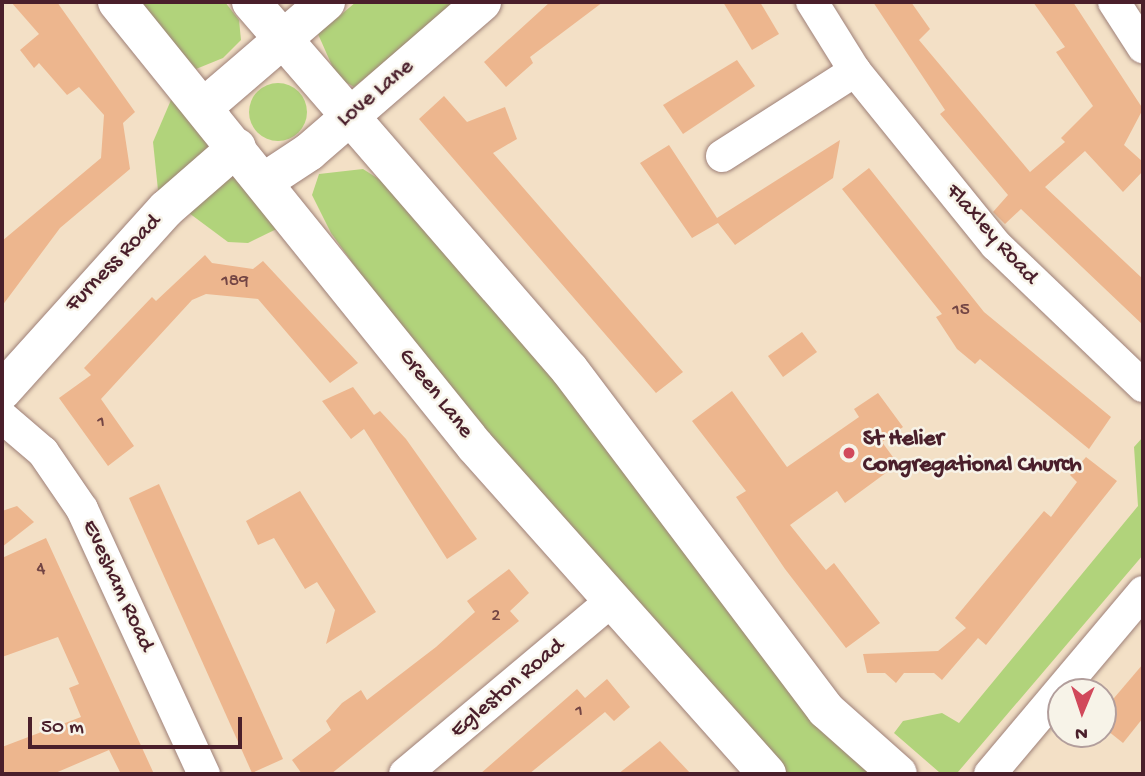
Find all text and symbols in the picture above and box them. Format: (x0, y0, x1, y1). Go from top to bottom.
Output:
street label: Love Lane (332, 54, 420, 134)
street label: Flaxley Road (939, 179, 1043, 291)
street label: Furness Road (60, 209, 168, 319)
house number: 189 (221, 271, 249, 293)
house number: 15 (952, 300, 970, 322)
street label: Green Lane (391, 343, 479, 445)
house number: 1 (97, 412, 105, 434)
place label: St Helier Congregational Church (863, 426, 1082, 480)
marker: St Helier Congregational Church (841, 445, 857, 461)
street label: Evesham Road (74, 516, 160, 656)
house number: 4 (37, 559, 45, 581)
house number: 2 (491, 606, 501, 628)
street label: Egleston Road (445, 633, 571, 745)
north arrow (1047, 678, 1117, 748)
house number: 1 (575, 701, 583, 723)
scale bar (32, 702, 245, 746)
text: 50 m (41, 716, 84, 741)
text: N (1075, 721, 1088, 744)

